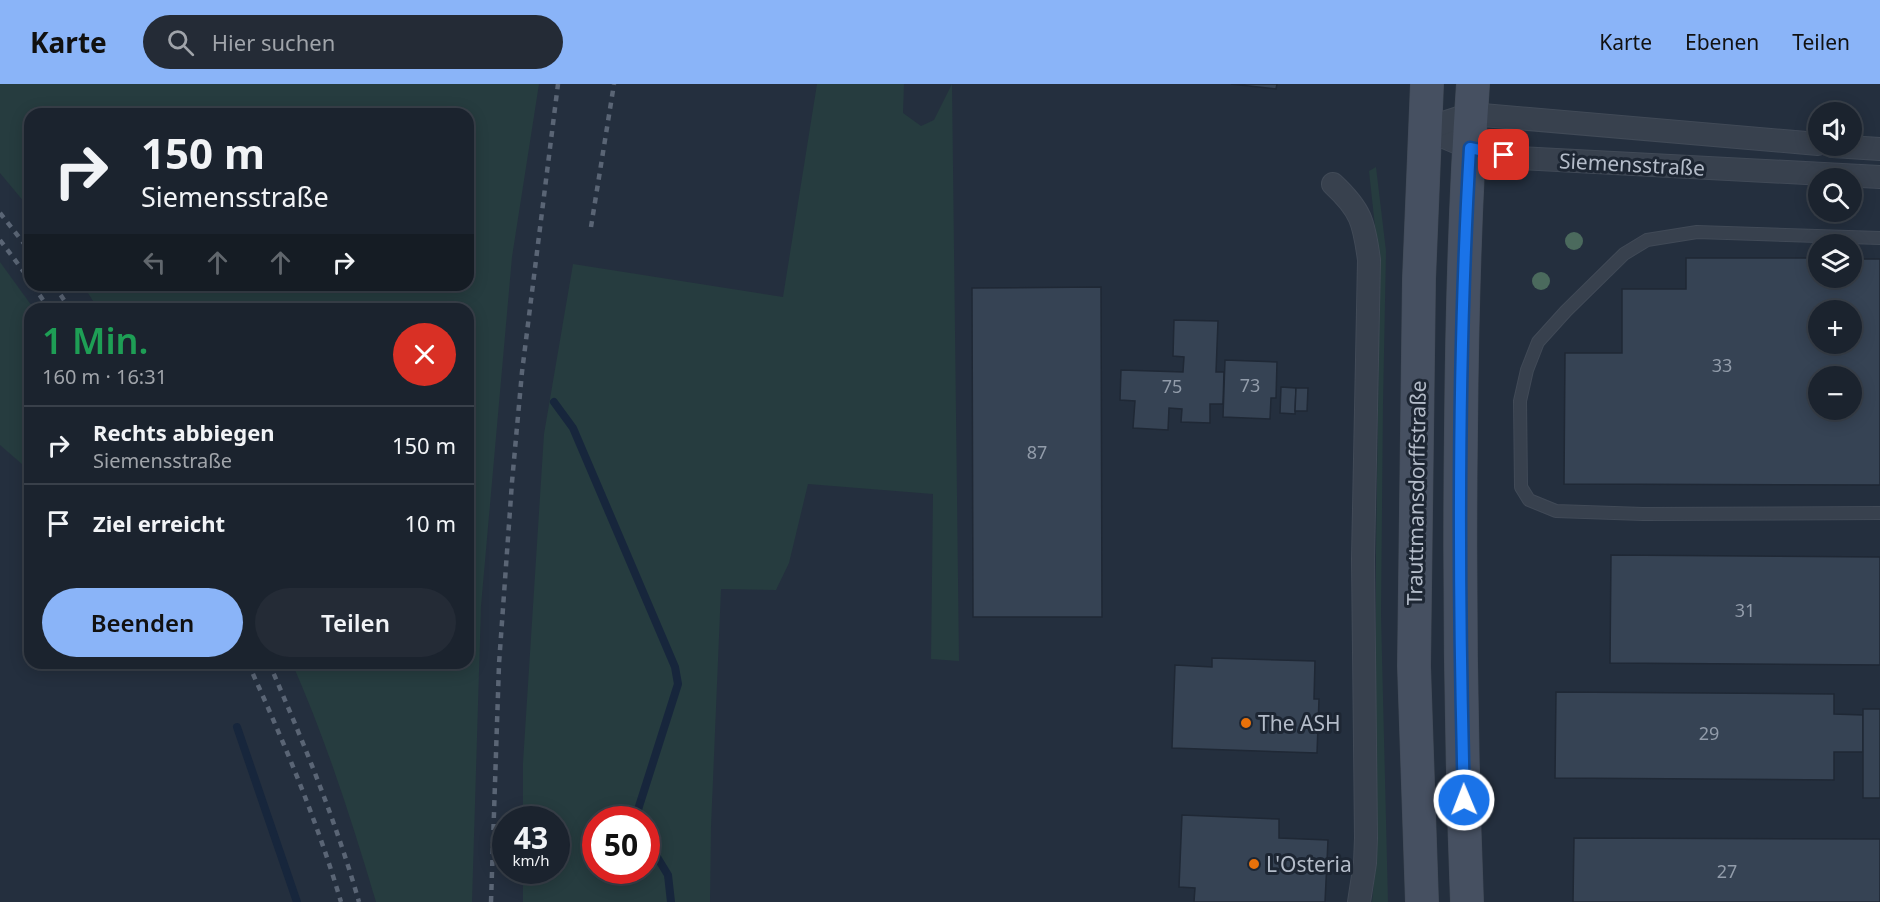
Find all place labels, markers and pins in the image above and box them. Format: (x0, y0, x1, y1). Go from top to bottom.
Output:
pin (1478, 129, 1529, 180)
place label: The ASH (1258, 709, 1340, 737)
marker: The ASH (1239, 716, 1253, 730)
place label: L'Osteria (1266, 850, 1352, 878)
marker: L'Osteria (1247, 857, 1261, 871)

